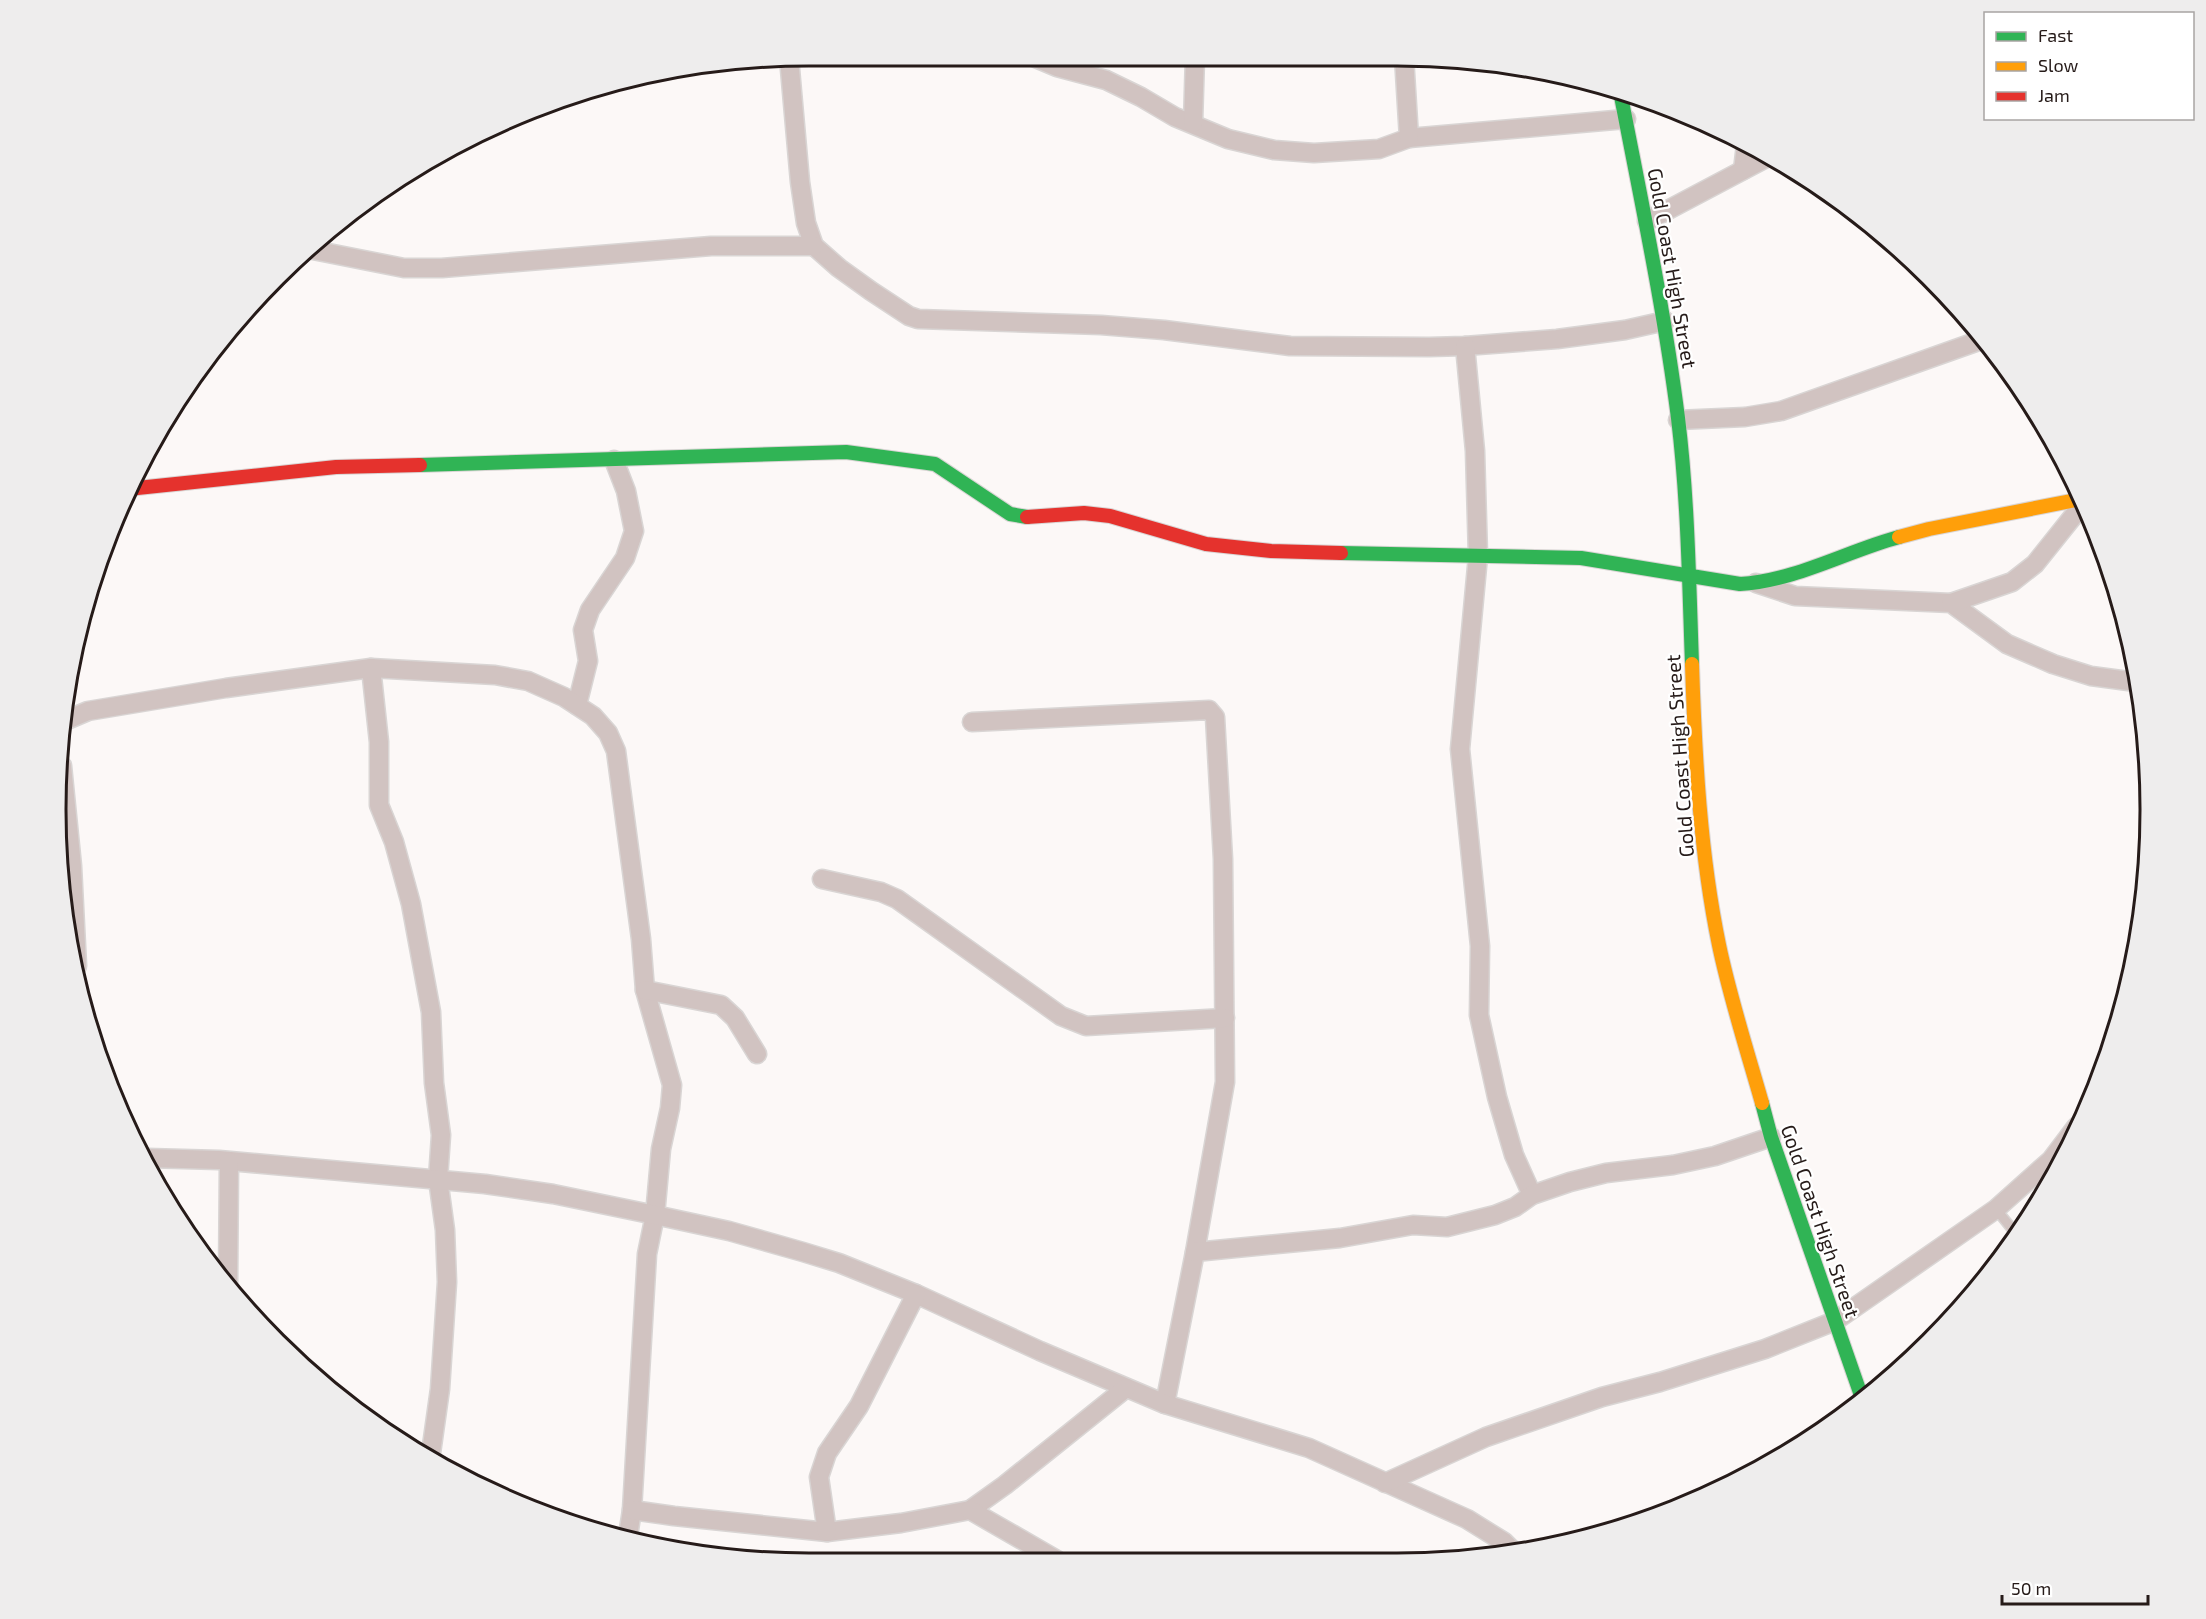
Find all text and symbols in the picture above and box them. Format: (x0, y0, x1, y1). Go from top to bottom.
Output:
legend (1984, 12, 2194, 120)
text: Fast (2038, 24, 2073, 46)
text: Slow (2038, 54, 2079, 76)
text: Jam (2038, 84, 2070, 106)
street label: Gold Coast High Street (1644, 166, 1702, 370)
street label: Gold Coast High Street (1660, 654, 1698, 858)
street label: Gold Coast High Street (1777, 1121, 1865, 1321)
scale bar (2002, 1568, 2148, 1606)
text: 50 m (2011, 1577, 2051, 1599)

